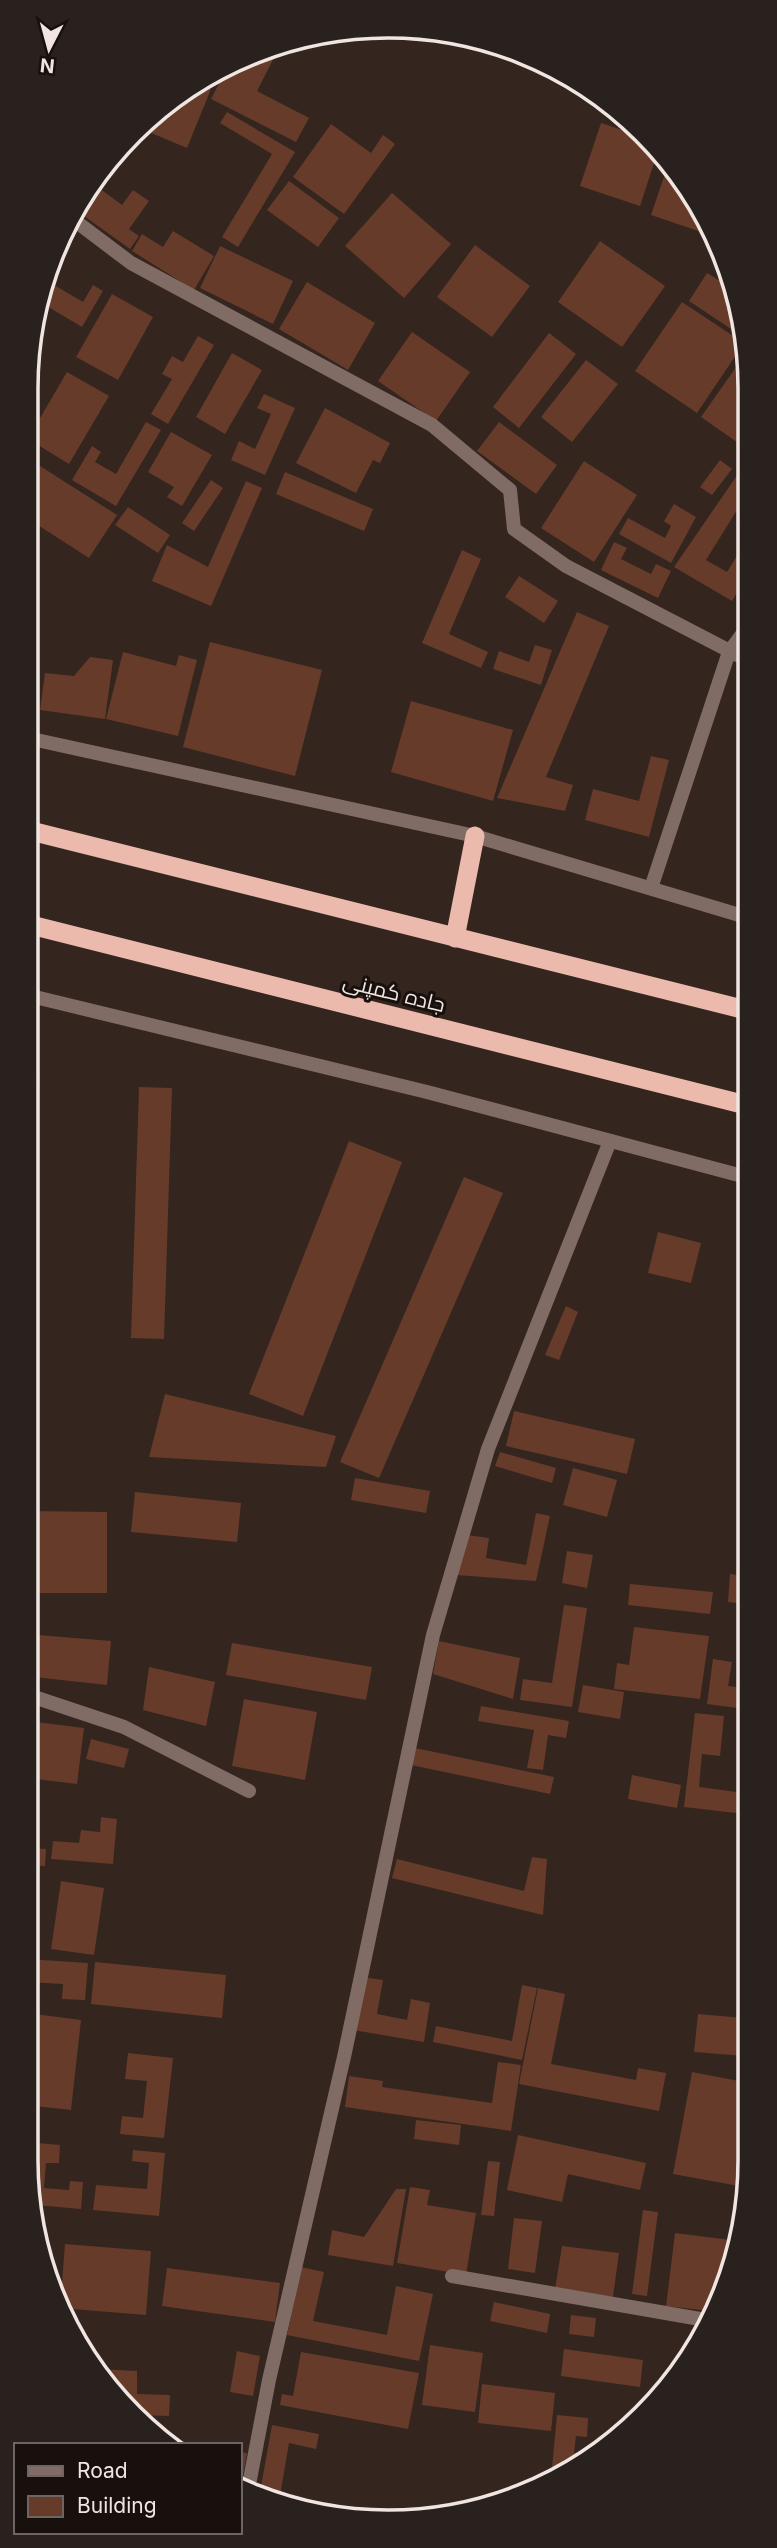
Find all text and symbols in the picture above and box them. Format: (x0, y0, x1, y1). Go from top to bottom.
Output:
north arrow (14, 14, 84, 84)
text: N (39, 53, 56, 78)
street label: جاده کمپنی (340, 968, 448, 1018)
legend (14, 2443, 242, 2534)
text: Road (77, 2458, 128, 2483)
text: Building (77, 2493, 157, 2518)

